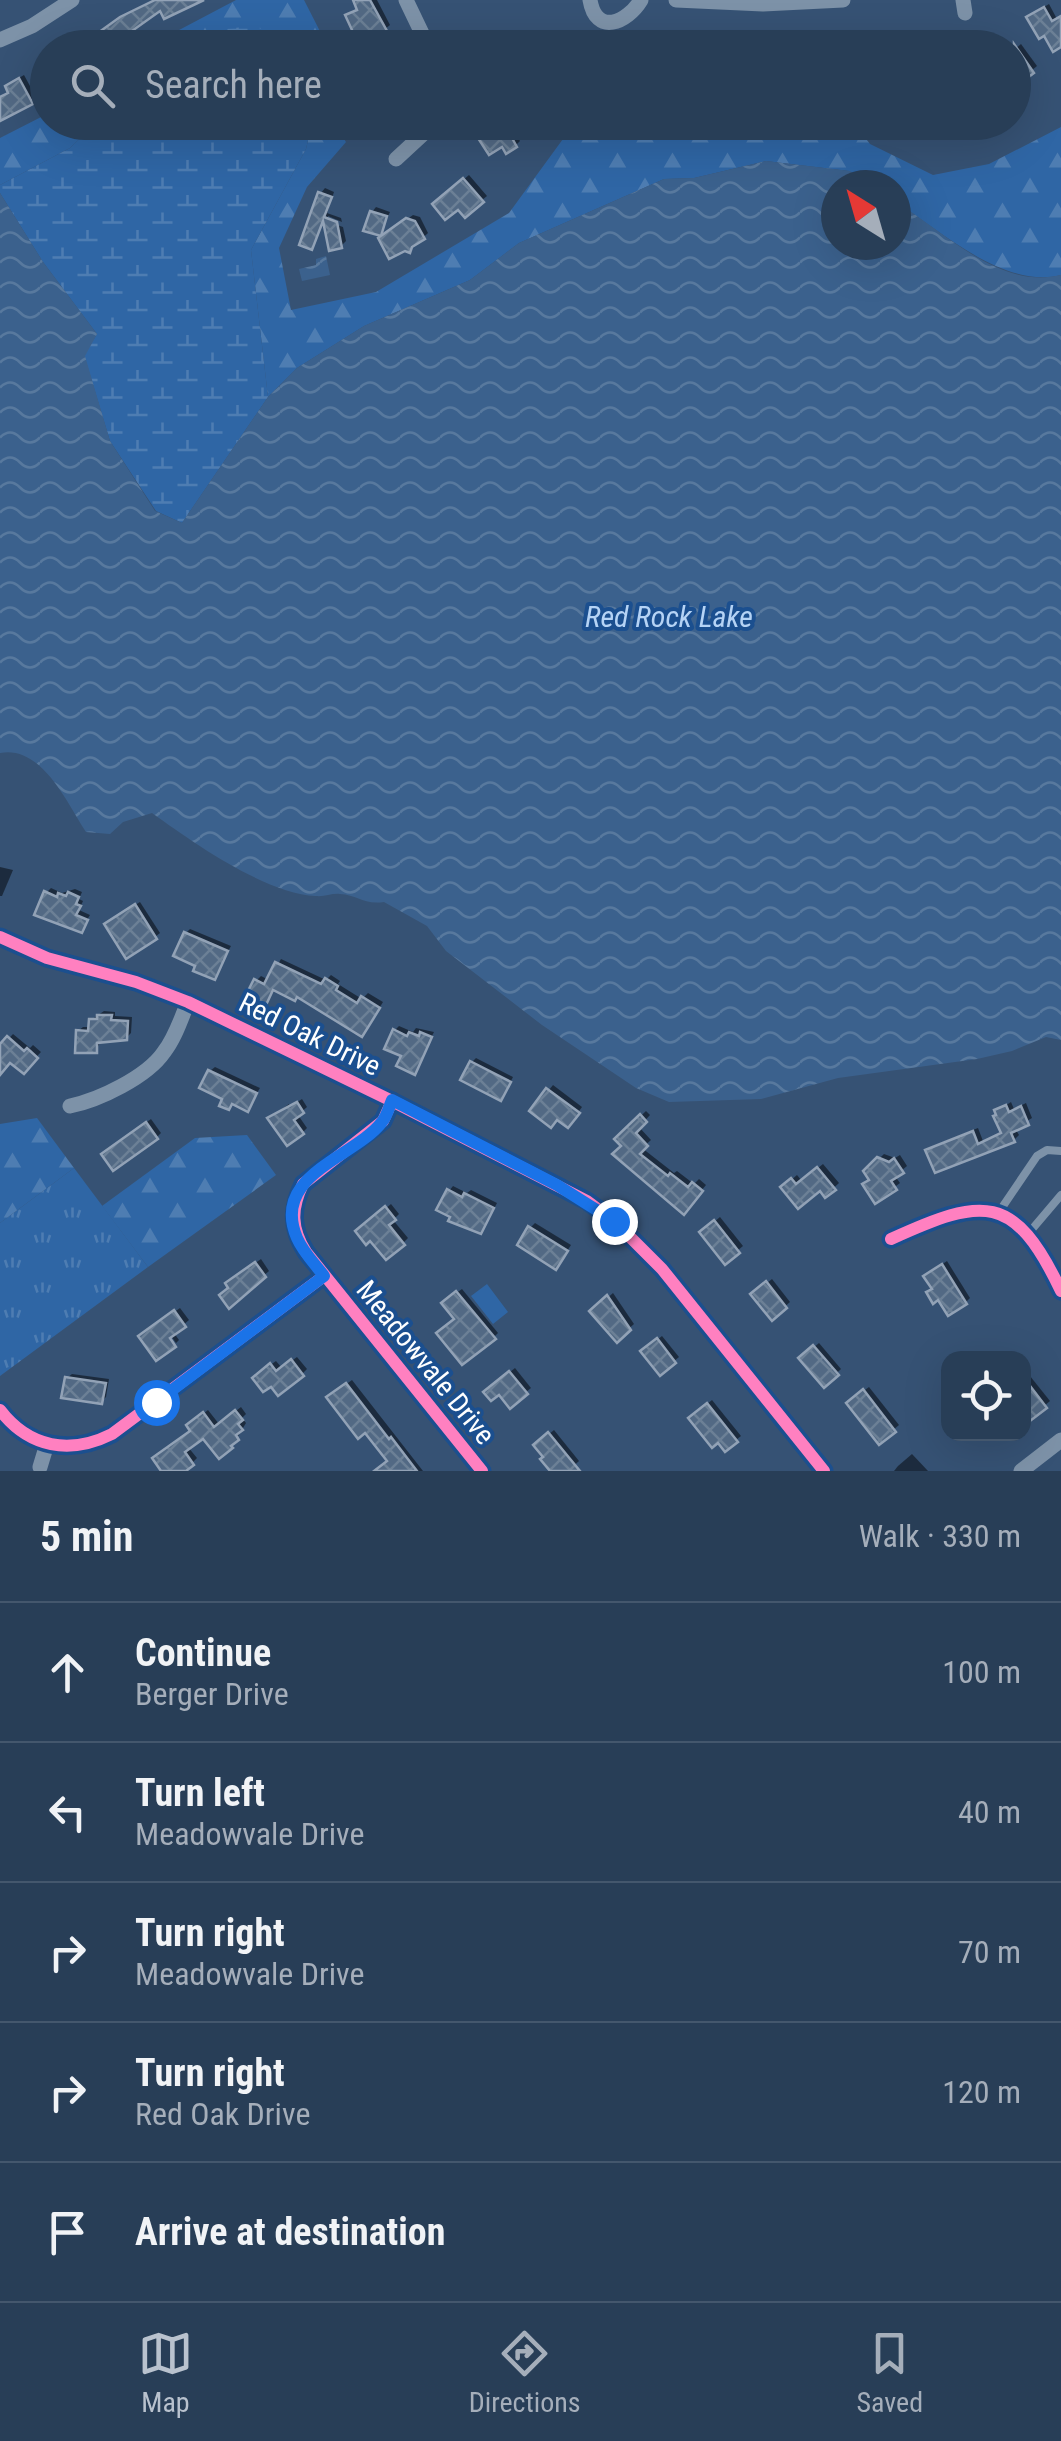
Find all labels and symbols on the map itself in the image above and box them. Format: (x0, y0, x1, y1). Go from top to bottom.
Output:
north arrow (821, 170, 911, 260)
water label: Red Rock Lake (585, 599, 753, 634)
street label: Red Oak Drive (234, 986, 386, 1083)
route end (592, 1199, 638, 1245)
street label: Meadowvale Drive (350, 1274, 502, 1451)
route start (134, 1380, 180, 1426)

